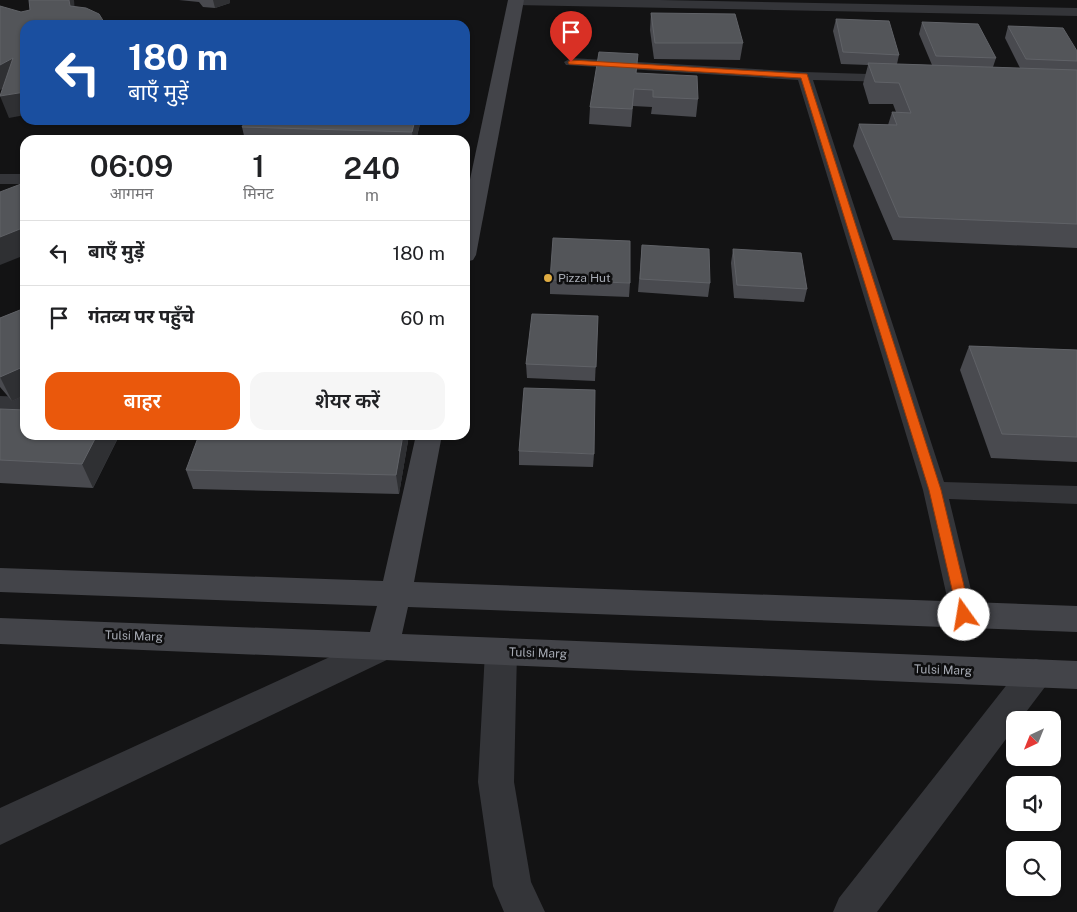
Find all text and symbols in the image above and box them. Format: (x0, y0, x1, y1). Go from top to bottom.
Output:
pin (550, 11, 592, 62)
icon: arrive (557, 18, 585, 46)
text: 180 m (128, 37, 228, 78)
icon: left (45, 40, 110, 105)
text: बाएँ मुड़ें (128, 79, 189, 105)
text: 06:09 (90, 148, 173, 184)
text: 1 (252, 148, 265, 184)
text: 240 (344, 150, 400, 186)
text: आगमन (110, 184, 153, 203)
text: मिनट (243, 184, 274, 203)
text: m (365, 186, 379, 205)
icon: left (45, 239, 73, 267)
text: बाएँ मुड़ें (88, 240, 144, 262)
text: 180 m (392, 242, 445, 264)
place label: Pizza Hut (558, 271, 611, 285)
marker: Pizza Hut (542, 272, 554, 284)
icon: arrive (45, 304, 73, 332)
text: गंतव्य पर पहुँचे (88, 305, 194, 327)
text: 60 m (401, 307, 445, 329)
button: बाहर (45, 372, 240, 430)
button: शेयर करें (250, 372, 445, 430)
position arrow (937, 588, 989, 640)
street label: Tulsi Marg (105, 628, 163, 644)
street label: Tulsi Marg (509, 645, 567, 661)
street label: Tulsi Marg (914, 662, 972, 678)
north arrow (1006, 711, 1061, 766)
map controls (1006, 711, 1061, 896)
button: sound (1006, 776, 1061, 831)
button: search (1006, 841, 1061, 896)

